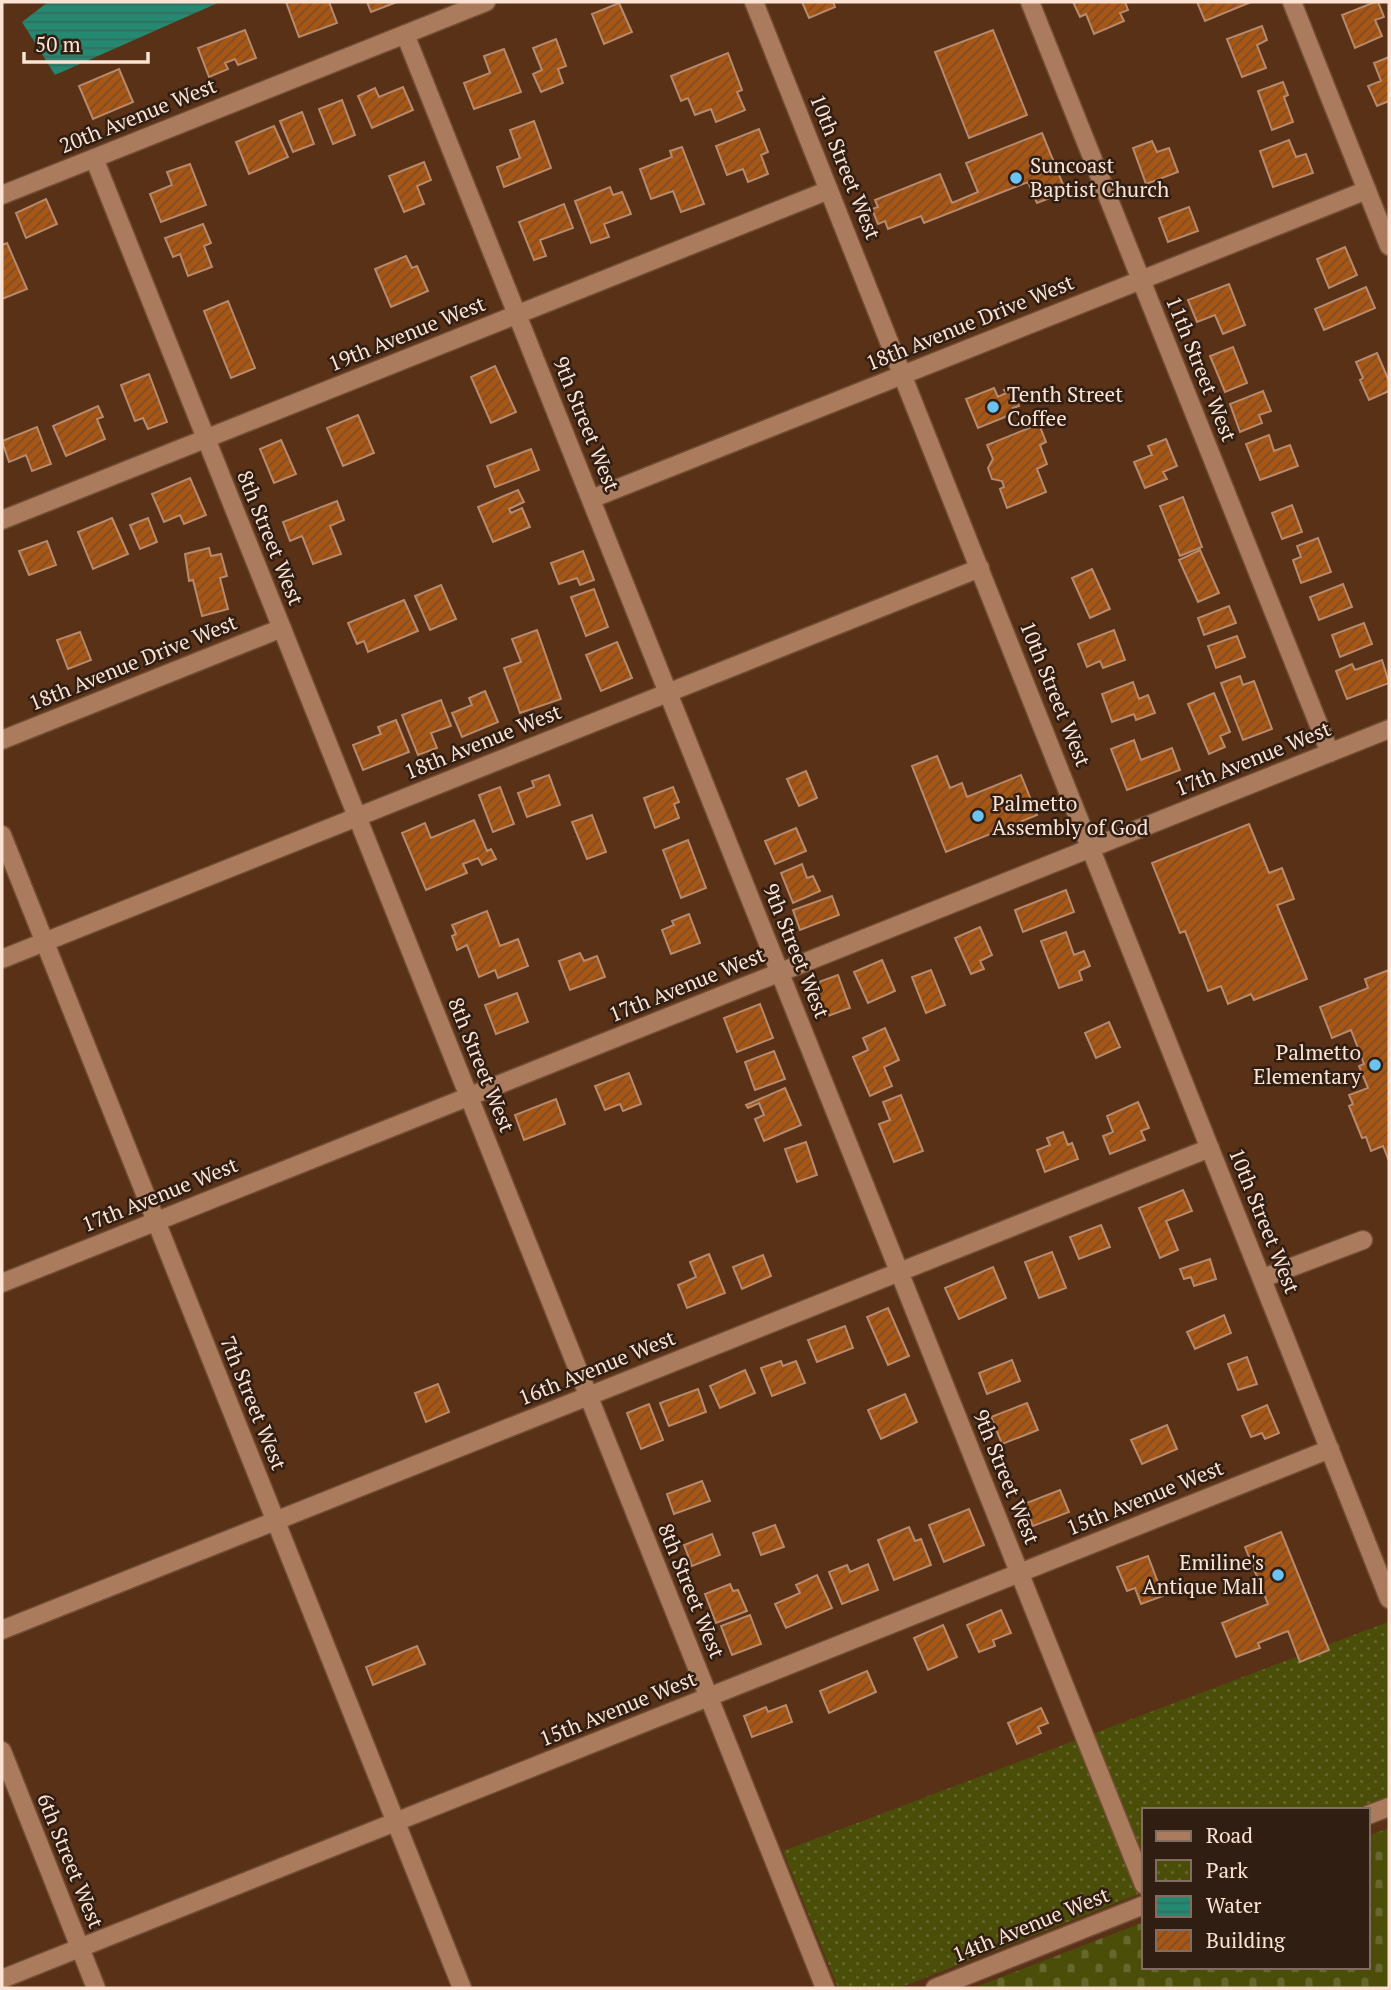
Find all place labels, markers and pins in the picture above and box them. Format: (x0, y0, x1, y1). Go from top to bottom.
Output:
place label: Suncoast Baptist Church (1030, 151, 1169, 203)
marker: Suncoast Baptist Church (1008, 170, 1024, 186)
place label: Tenth Street Coffee (1007, 380, 1123, 432)
marker: Tenth Street Coffee (985, 399, 1001, 415)
place label: Palmetto Assembly of God (992, 789, 1149, 841)
marker: Palmetto Assembly of God (970, 808, 986, 824)
place label: Palmetto Elementary (1253, 1038, 1361, 1090)
marker: Palmetto Elementary (1367, 1057, 1383, 1073)
place label: Emiline's Antique Mall (1142, 1548, 1264, 1600)
marker: Emiline's Antique Mall (1270, 1567, 1286, 1583)

